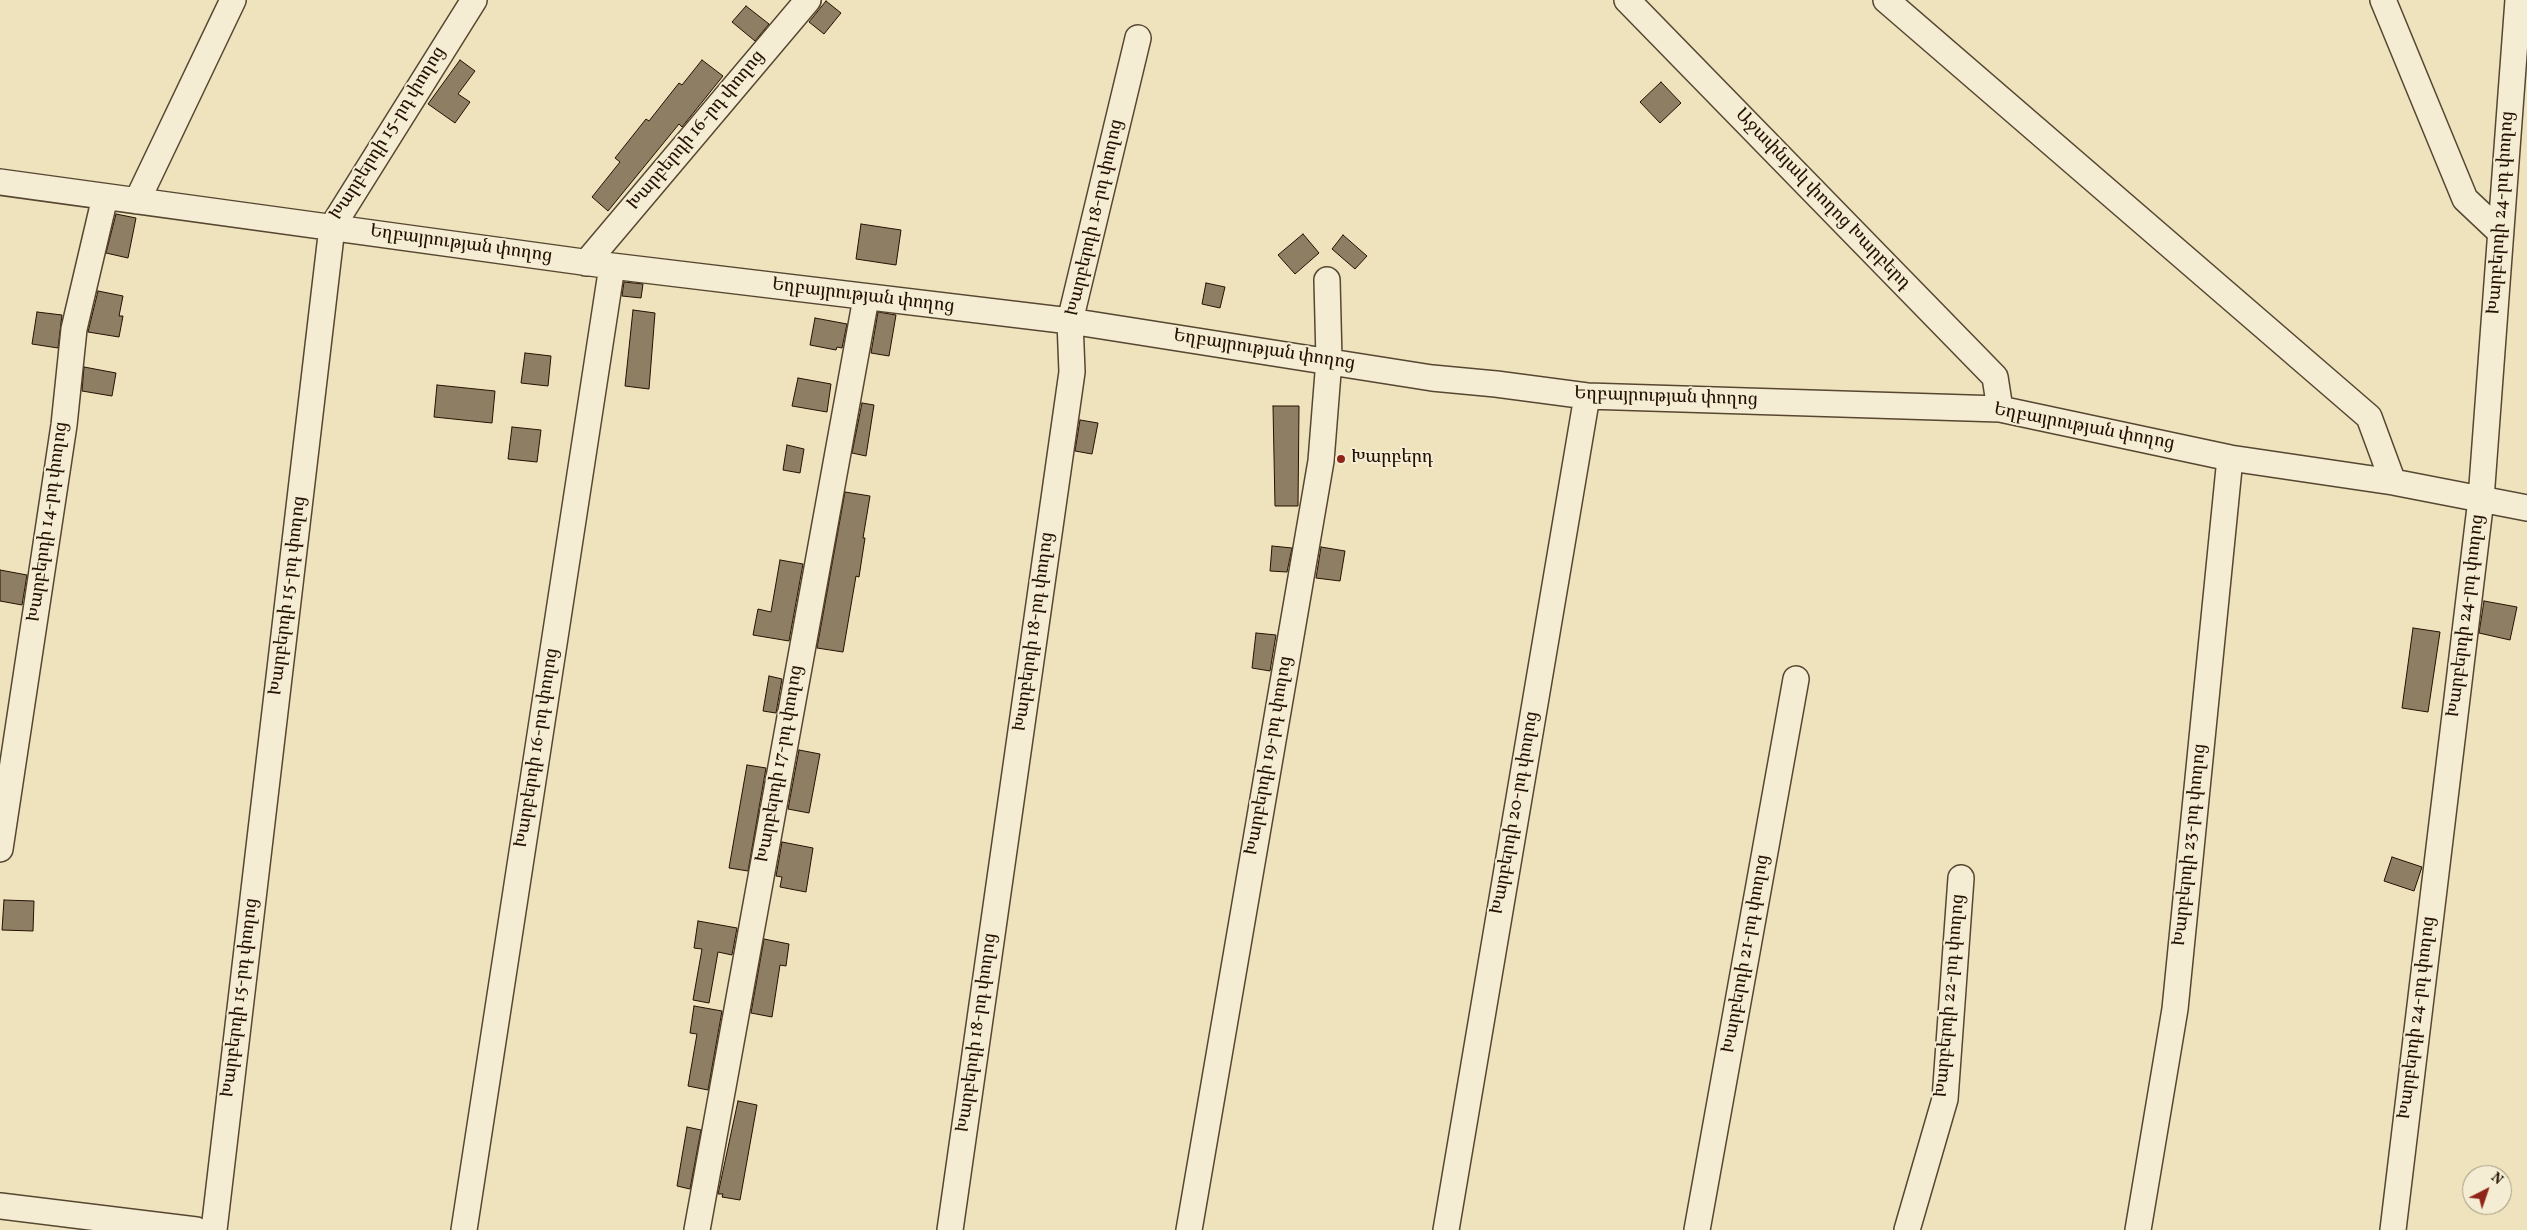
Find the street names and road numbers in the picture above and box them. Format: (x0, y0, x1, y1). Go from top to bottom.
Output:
street label: Խարբերդի 15-րդ փողոց (327, 43, 451, 225)
street label: Խարբերդի 16-րդ փողոց (624, 47, 770, 215)
street label: Աջափնյակ փողոց Խարբերդ (1730, 105, 1914, 295)
street label: Խարբերդի 24-րդ փողոց (2484, 110, 2520, 316)
street label: Խարբերդի 18-րդ փողոց (1063, 118, 1129, 318)
street label: Եղբայրության փողոց (369, 222, 553, 268)
street label: Եղբայրության փողոց (771, 275, 955, 319)
street label: Եղբայրության փողոց (1172, 326, 1356, 376)
street label: Եղբայրության փողոց (1574, 384, 1758, 412)
street label: Եղբայրության փողոց (1992, 400, 2176, 456)
street label: Խարբերդի 14-րդ փողոց (24, 420, 74, 624)
street label: Խարբերդի 15-րդ փողոց (266, 495, 312, 697)
street label: Խարբերդի 24-րդ փողոց (2444, 513, 2490, 719)
street label: Խարբերդի 18-րդ փողոց (1010, 531, 1060, 733)
street label: Խարբերդի 16-րդ փողոց (512, 647, 564, 849)
street label: Խարբերդի 19-րդ փողոց (1242, 655, 1298, 857)
street label: Խարբերդի 17-րդ փողոց (753, 664, 809, 864)
street label: Խարբերդի 20-րդ փողոց (1487, 710, 1545, 916)
street label: Խարբերդի 23-րդ փողոց (2170, 743, 2212, 947)
street label: Խարբերդի 21-րդ փողոց (1719, 853, 1775, 1055)
street label: Խարբերդի 22-րդ փողոց (1931, 893, 1971, 1099)
street label: Խարբերդի 15-րդ փողոց (218, 897, 264, 1099)
street label: Խարբերդի 24-րդ փողոց (2395, 915, 2441, 1121)
street label: Խարբերդի 18-րդ փողոց (953, 932, 1003, 1134)

